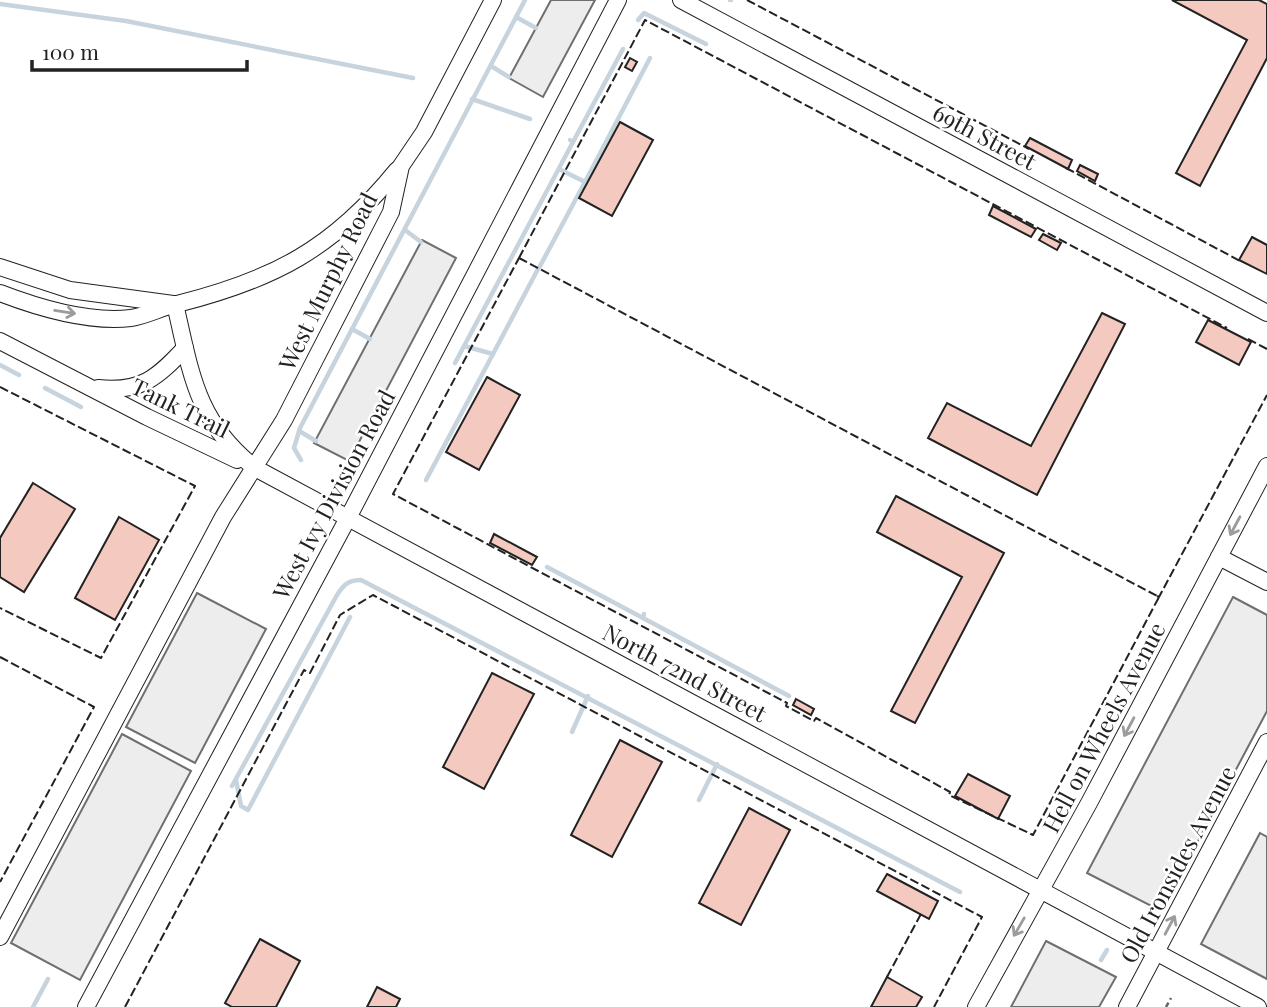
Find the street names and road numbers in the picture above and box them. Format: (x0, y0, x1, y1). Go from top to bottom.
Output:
street label: 69th Street (928, 96, 1043, 177)
street label: West Murphy Road (270, 187, 383, 376)
street label: Tank Trail (127, 370, 236, 444)
street label: West Ivy Division Road (264, 384, 401, 605)
street label: North 72nd Street (598, 616, 773, 729)
street label: Hell on Wheels Avenue (1034, 616, 1172, 838)
street label: Old Ironsides Avenue (1112, 760, 1242, 968)

